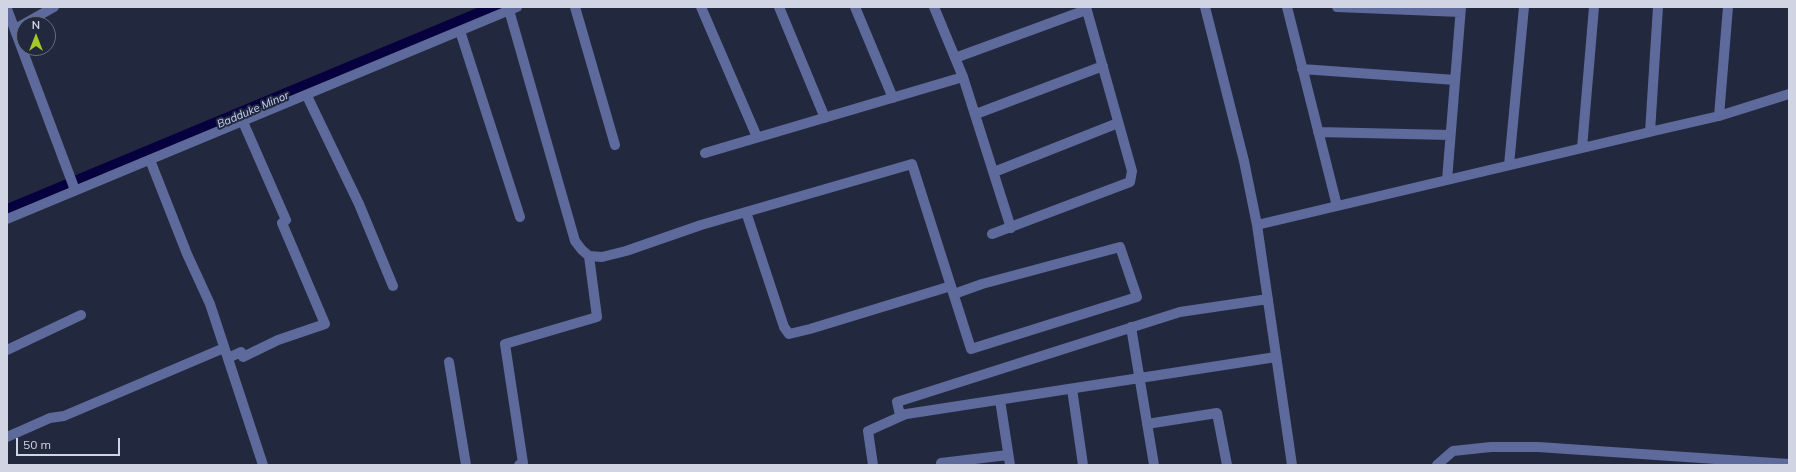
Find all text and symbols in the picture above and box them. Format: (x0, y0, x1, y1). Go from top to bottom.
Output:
north arrow (16, 16, 56, 56)
text: N (32, 18, 40, 32)
water label: Badduke Minor (215, 89, 291, 131)
scale bar (18, 430, 122, 456)
text: 50 m (23, 437, 51, 452)

